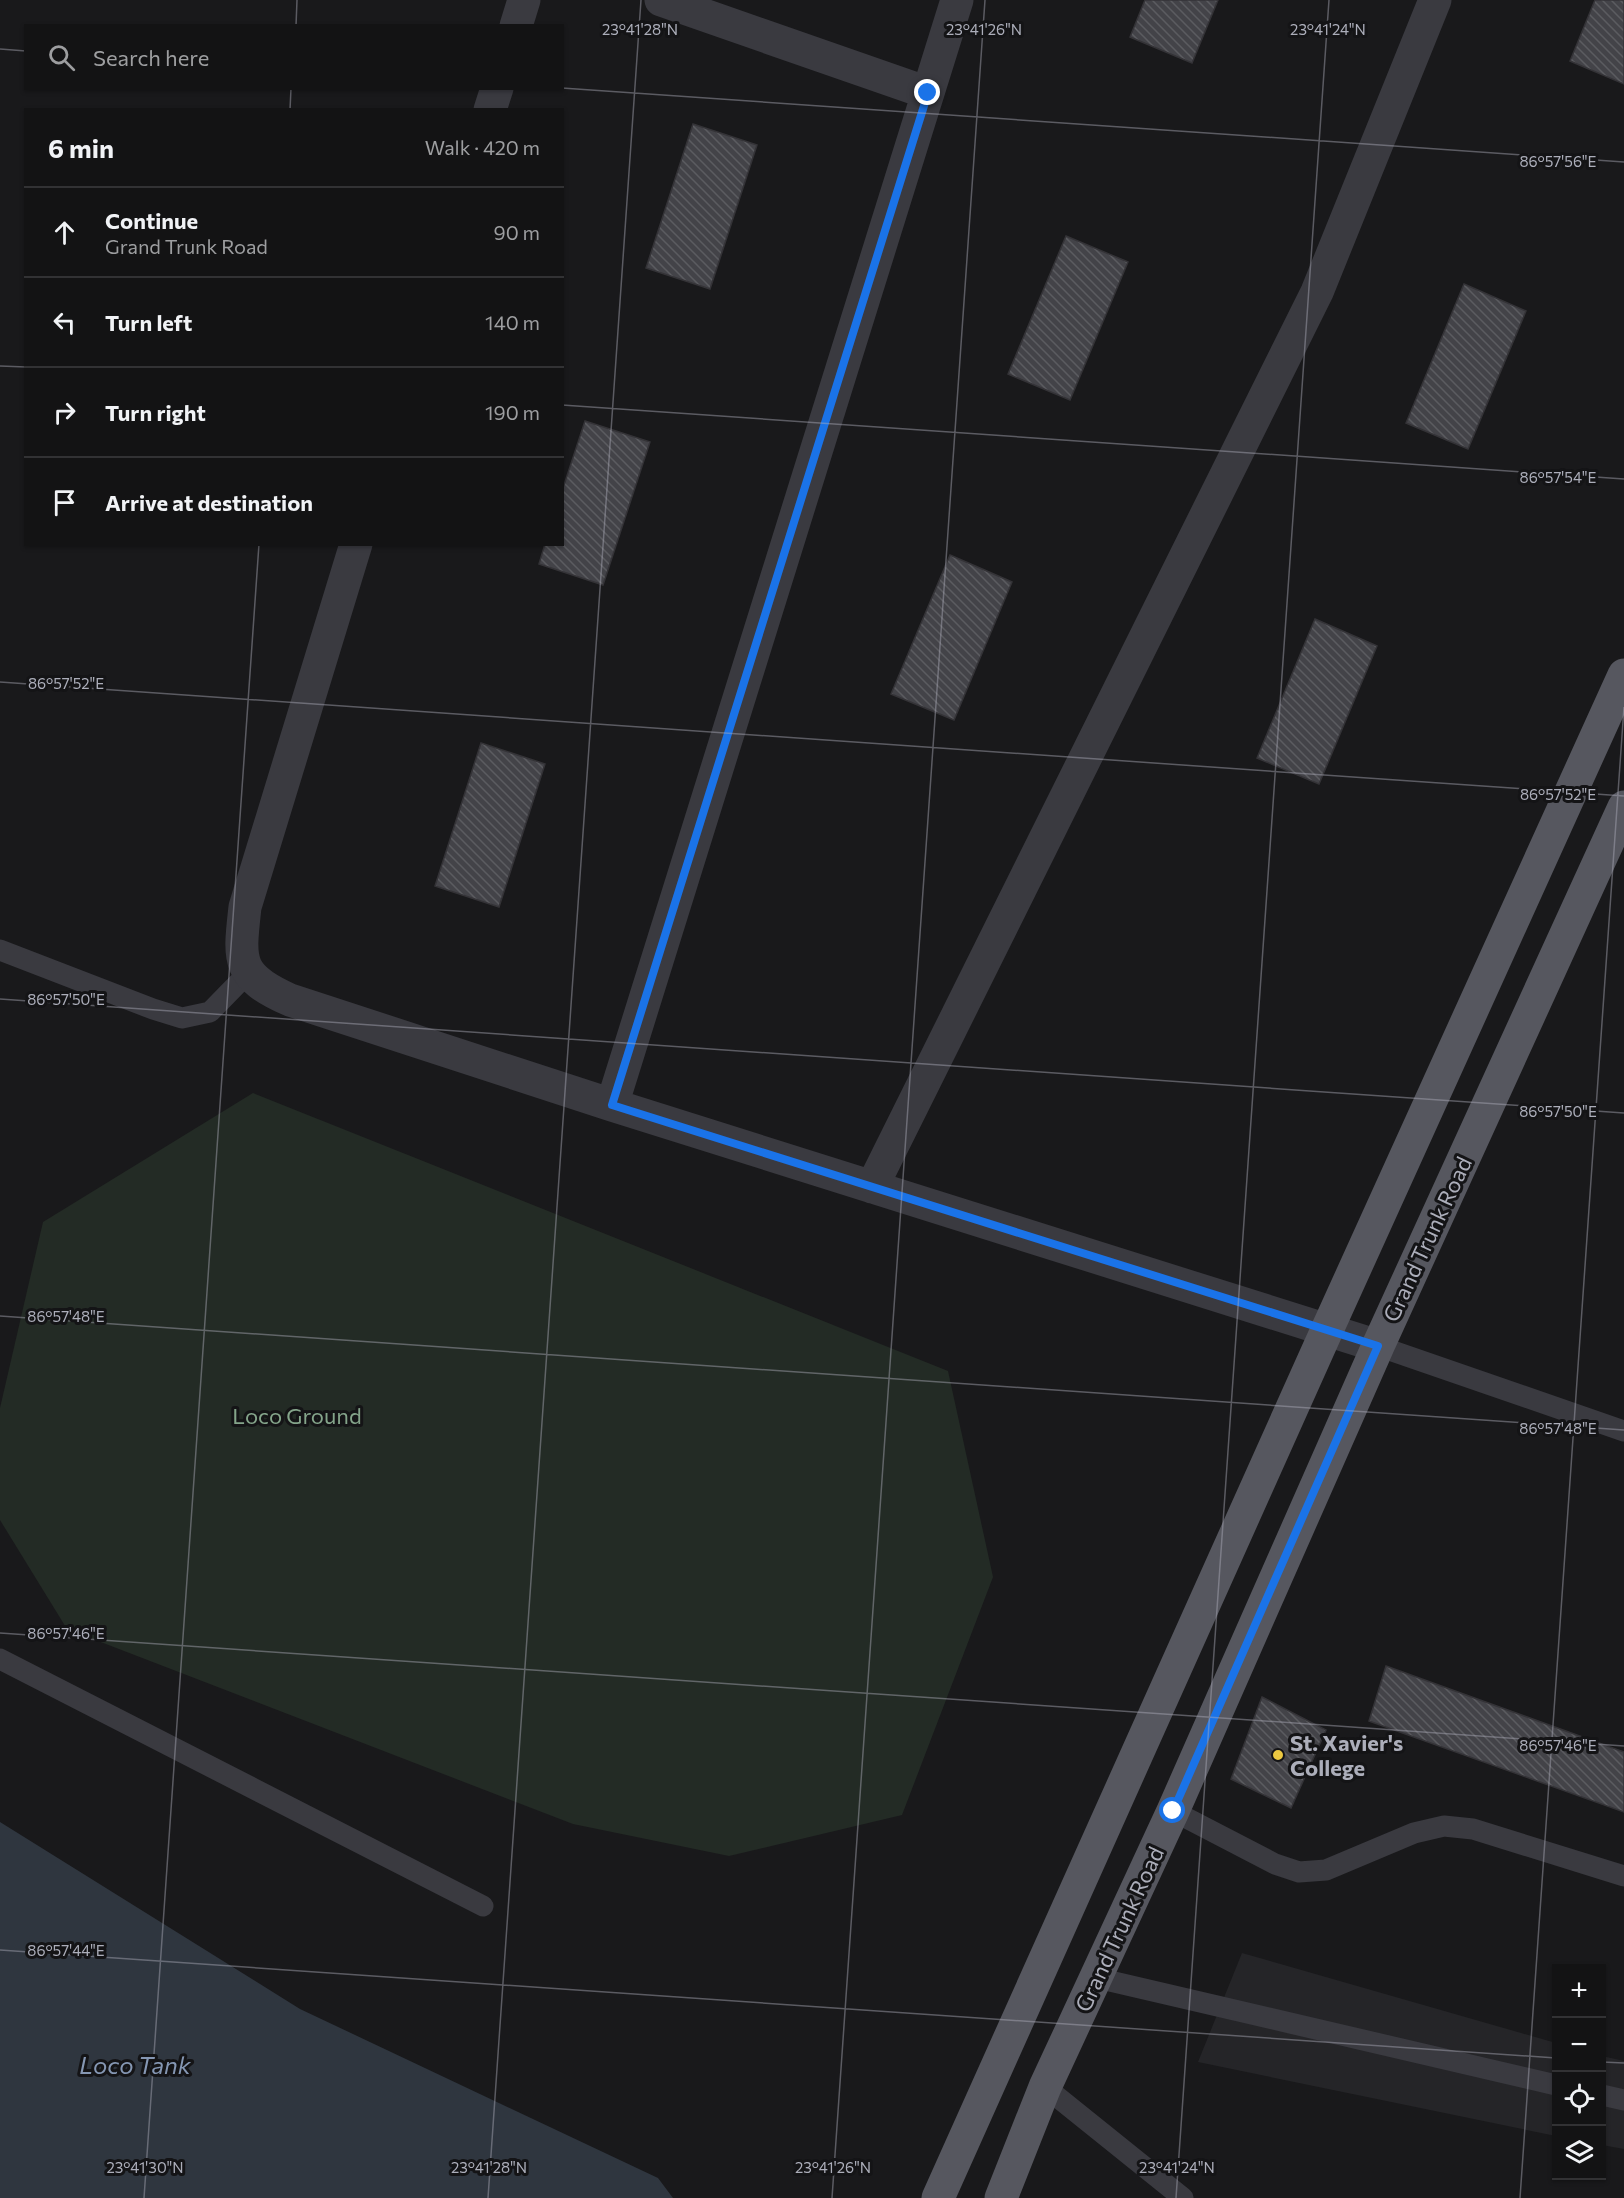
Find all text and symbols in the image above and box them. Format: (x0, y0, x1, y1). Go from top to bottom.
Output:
text: 23°41'28"N (602, 20, 678, 38)
text: 23°41'26"N (946, 20, 1022, 38)
text: 23°41'24"N (1290, 20, 1366, 38)
search box (24, 24, 564, 90)
icon: search (45, 41, 78, 74)
text: Search here (93, 44, 209, 71)
route end (914, 79, 940, 105)
text: 6 min (48, 132, 114, 163)
text: Walk · 420 m (425, 135, 540, 159)
text: 86°57'56"E (1519, 152, 1597, 170)
text: Continue (105, 207, 198, 234)
icon: ahead (48, 216, 81, 249)
text: 90 m (494, 220, 540, 244)
text: Grand Trunk Road (105, 234, 268, 258)
icon: left (48, 306, 81, 339)
text: Turn left (105, 309, 192, 336)
text: 140 m (485, 310, 540, 334)
icon: right (48, 396, 81, 429)
text: Turn right (105, 399, 206, 426)
text: 190 m (485, 400, 540, 424)
text: 86°57'54"E (1520, 468, 1597, 486)
icon: arrive (48, 486, 81, 519)
text: Arrive at destination (105, 489, 313, 516)
text: 86°57'52"E (28, 674, 104, 692)
text: 86°57'52"E (1520, 785, 1596, 803)
text: 86°57'50"E (27, 990, 105, 1008)
text: 86°57'50"E (1519, 1102, 1597, 1120)
street label: Grand Trunk Road (1377, 1152, 1477, 1326)
text: 86°57'48"E (27, 1307, 105, 1325)
park label: Loco Ground (232, 1402, 362, 1429)
text: 86°57'48"E (1519, 1419, 1597, 1437)
text: 86°57'46"E (27, 1624, 105, 1642)
place label: St. Xavier's College (1290, 1729, 1403, 1781)
text: 86°57'46"E (1519, 1736, 1597, 1754)
marker: St. Xavier's College (1271, 1748, 1285, 1762)
route start (1159, 1797, 1185, 1823)
street label: Grand Trunk Road (1069, 1842, 1169, 2016)
text: 86°57'44"E (27, 1941, 105, 1959)
map controls (1552, 1964, 1606, 2180)
button: + (1552, 1964, 1606, 2018)
button: − (1552, 2018, 1606, 2072)
water label: Loco Tank (79, 2050, 192, 2079)
button: locate (1552, 2072, 1606, 2126)
button: layers (1552, 2126, 1606, 2180)
text: 23°41'30"N (106, 2158, 184, 2176)
text: 23°41'28"N (451, 2158, 527, 2176)
text: 23°41'26"N (795, 2158, 871, 2176)
text: 23°41'24"N (1139, 2158, 1215, 2176)

